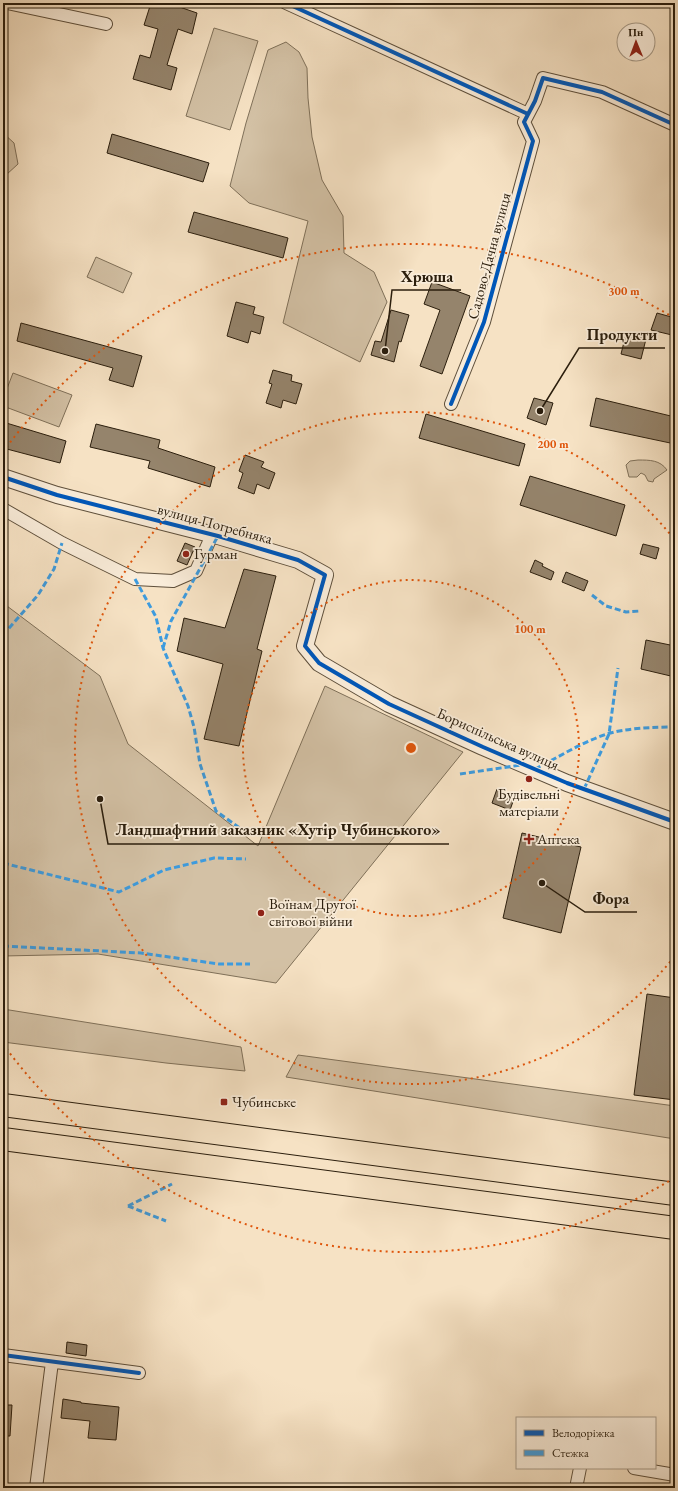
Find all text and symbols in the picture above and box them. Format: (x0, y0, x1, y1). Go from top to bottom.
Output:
north arrow (616, 22, 656, 62)
text: Пн (628, 25, 644, 39)
street label: Садово-Дачна вулиця (462, 190, 515, 321)
callout: Хрюша (392, 262, 461, 290)
text: Хрюша (400, 266, 454, 287)
text: 300 m (608, 283, 640, 299)
callout: Продукти (579, 320, 665, 348)
text: Продукти (587, 324, 658, 345)
text: 200 m (537, 436, 569, 452)
street label: вулиця Погребняка (156, 499, 275, 548)
place label: Гурман (194, 544, 238, 563)
marker: Гурман (181, 549, 191, 559)
text: 100 m (514, 621, 546, 637)
street label: Бориспільська вулиця (434, 703, 563, 774)
centre of rings (404, 741, 418, 755)
marker: Будівельні матеріали (524, 774, 534, 784)
place label: Будівельні матеріали (498, 784, 560, 820)
callout: Ландшафтний заказник «Хутір Чубинського» (108, 816, 449, 844)
text: Ландшафтний заказник «Хутір Чубинського» (115, 819, 441, 840)
place label: Аптека (536, 829, 580, 848)
marker: Аптека (524, 834, 534, 844)
callout: Фора (585, 884, 637, 912)
text: Фора (593, 888, 630, 909)
place label: Воїнам Другої світової війни (269, 894, 356, 930)
marker: Воїнам Другої світової війни (256, 908, 266, 918)
place label: Чубинське (232, 1092, 296, 1111)
marker: Чубинське (219, 1097, 229, 1107)
legend (516, 1417, 656, 1469)
text: Велодоріжка (552, 1425, 615, 1441)
text: Стежка (552, 1445, 589, 1461)

